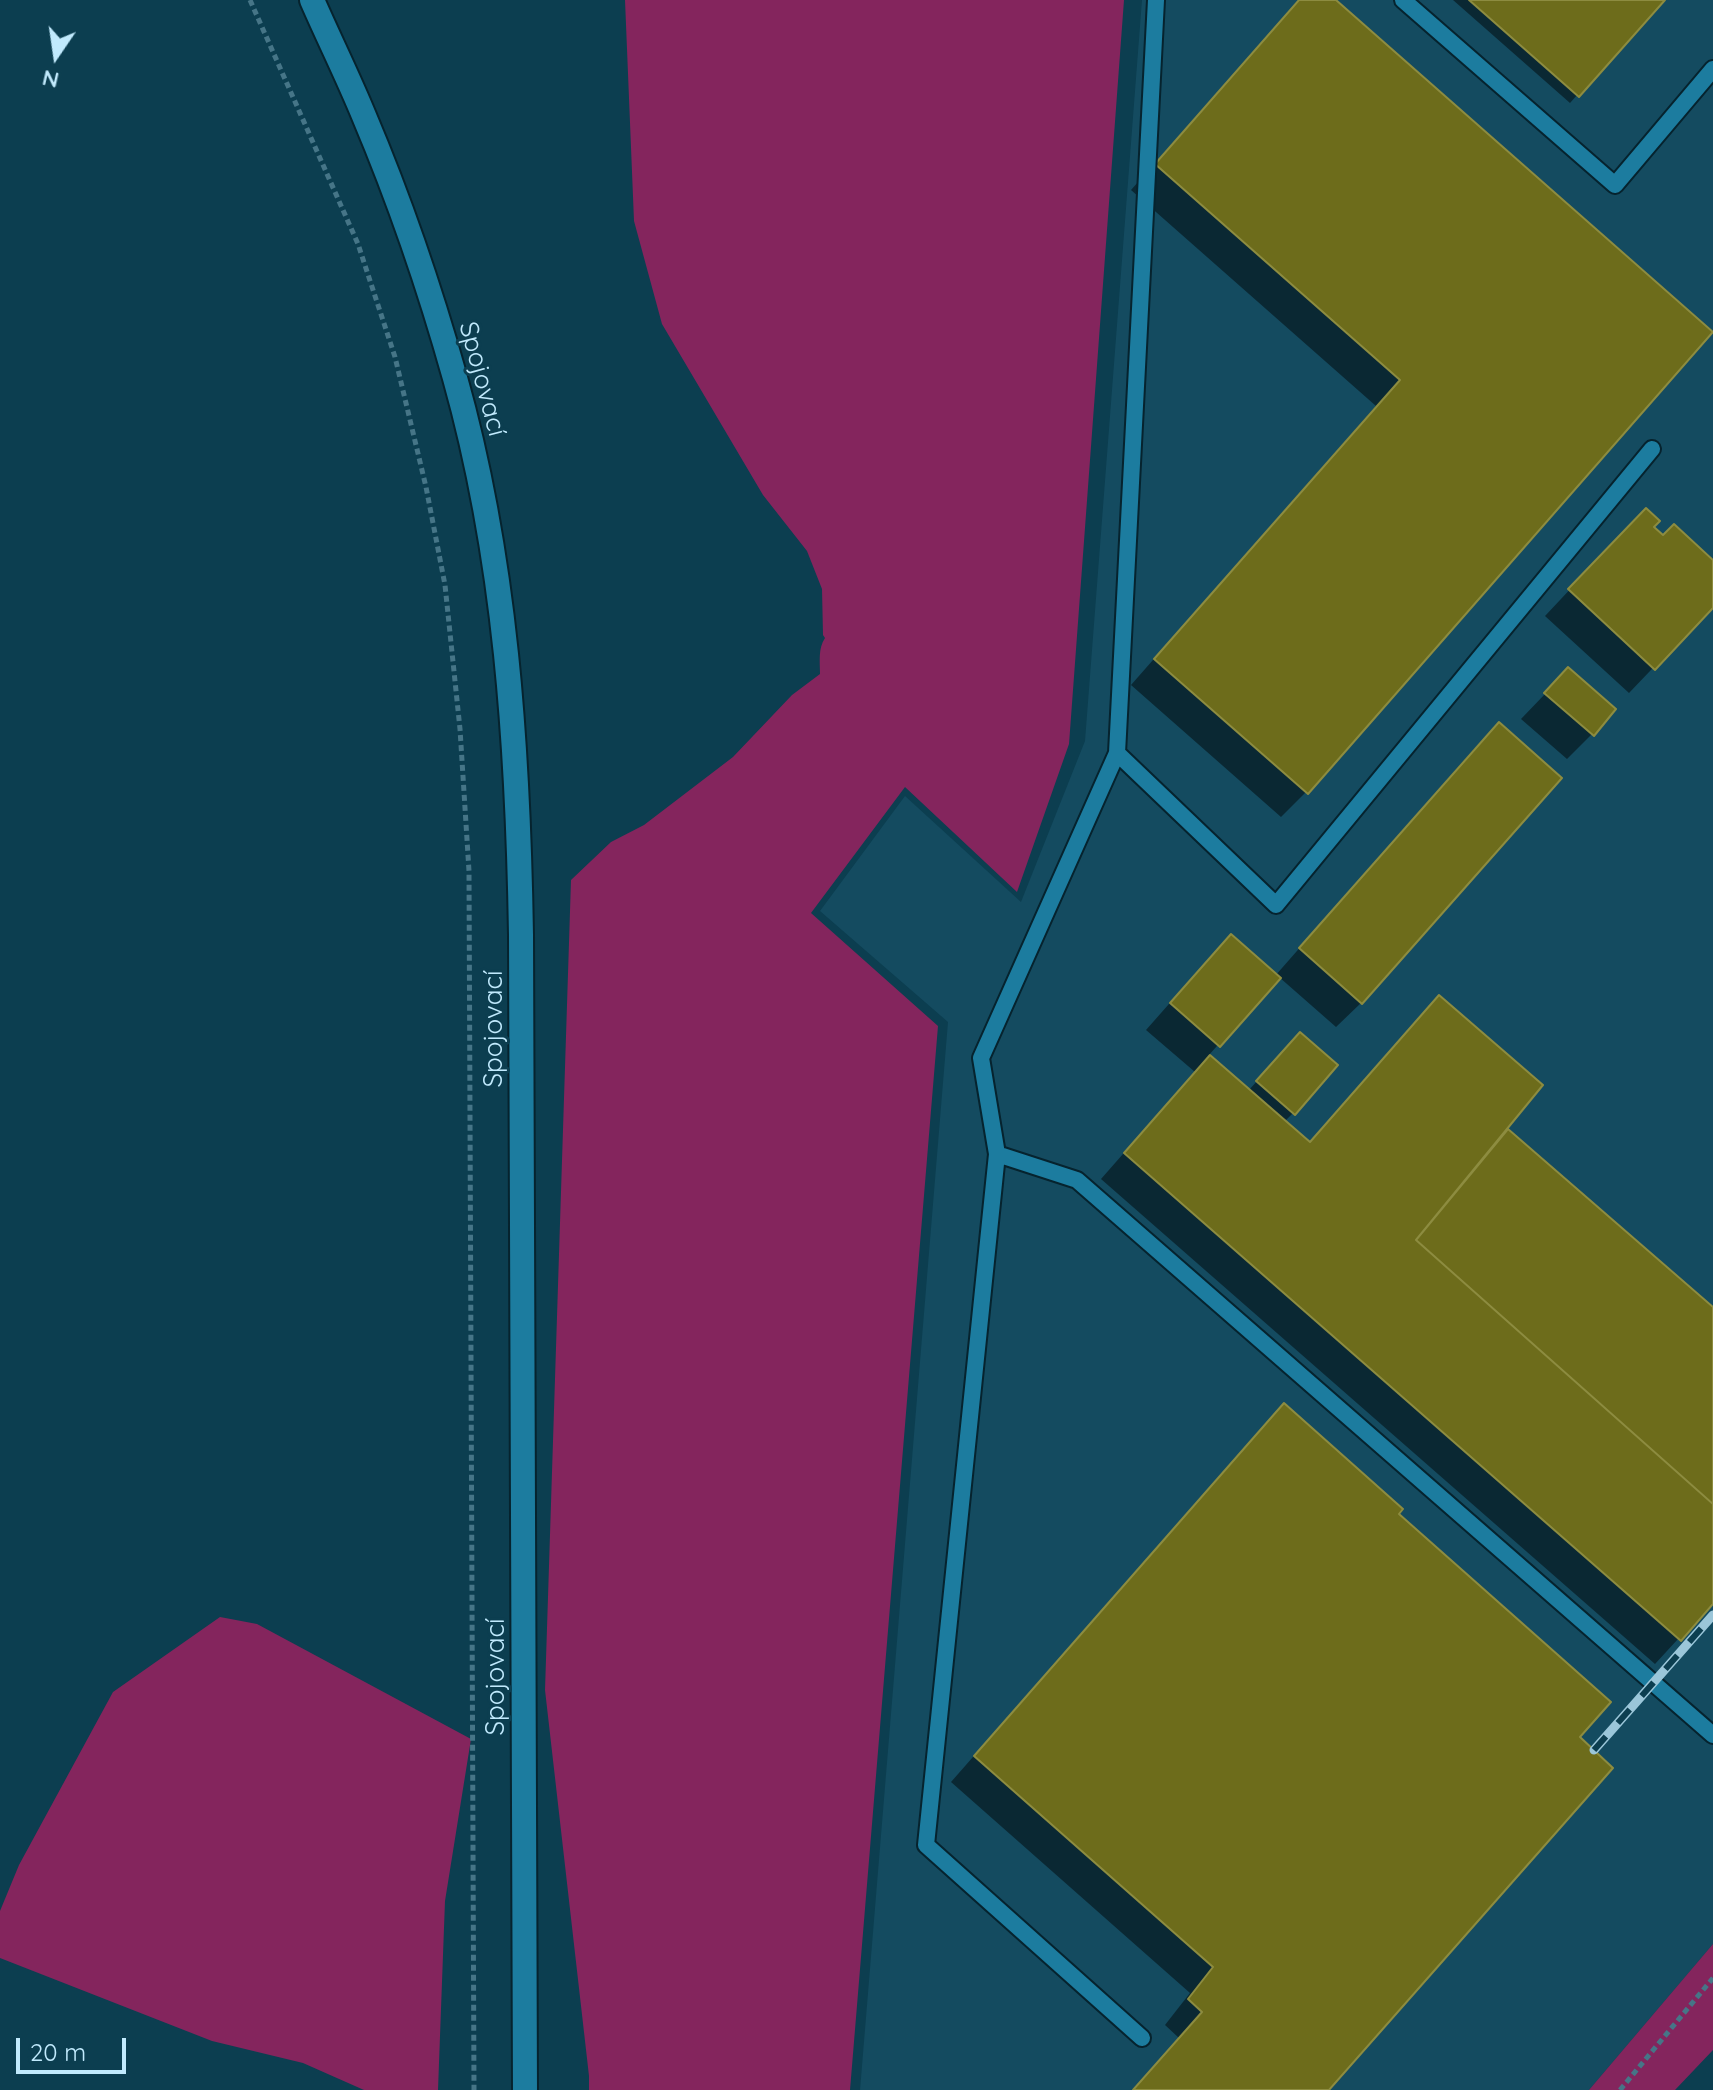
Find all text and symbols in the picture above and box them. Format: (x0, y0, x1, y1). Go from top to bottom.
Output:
north arrow (16, 16, 96, 96)
text: N (40, 64, 62, 95)
street label: Spojovací (452, 318, 512, 440)
street label: Spojovací (478, 970, 510, 1088)
street label: Spojovací (480, 1618, 512, 1736)
scale bar (20, 2022, 130, 2072)
text: 20 m (30, 2037, 86, 2067)

